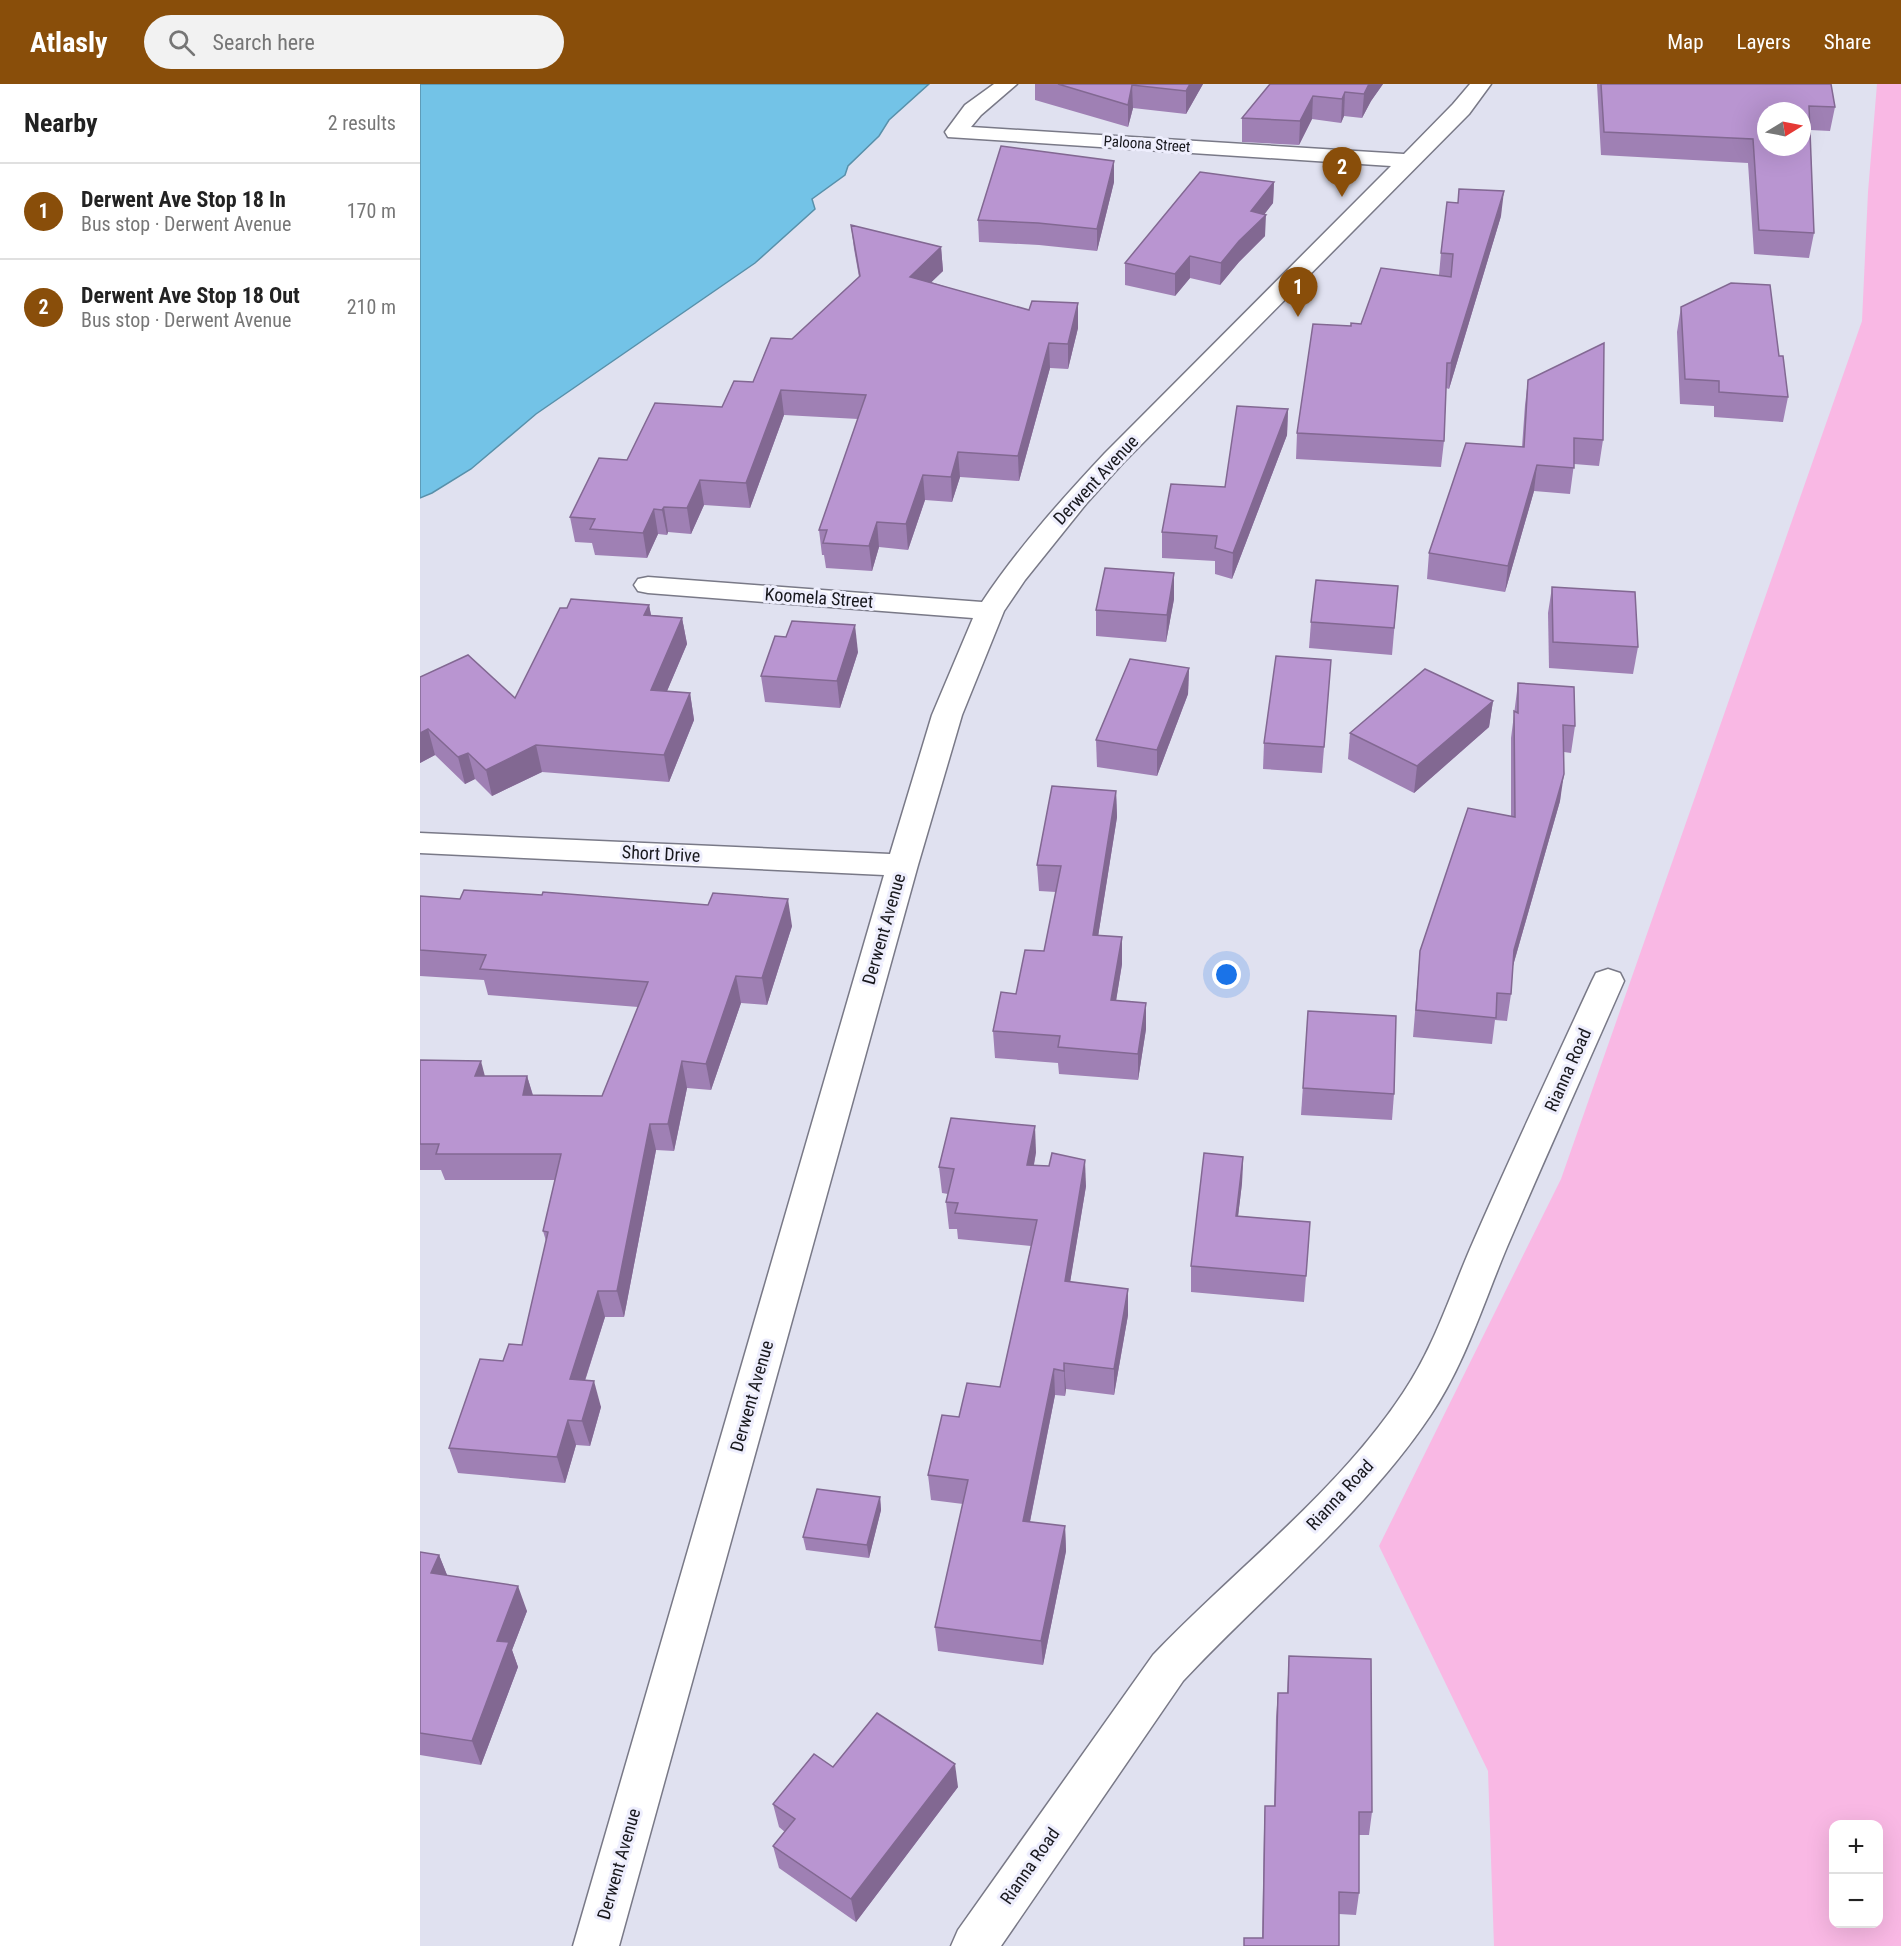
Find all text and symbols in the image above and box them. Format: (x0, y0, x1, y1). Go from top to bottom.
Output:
search box (144, 15, 564, 69)
text: Atlasly (30, 26, 108, 59)
icon: search (165, 26, 198, 59)
text: Search here (213, 30, 315, 55)
text: Map (1667, 30, 1704, 54)
text: Layers (1737, 30, 1791, 54)
text: Share (1824, 30, 1871, 54)
north arrow (1757, 102, 1811, 156)
text: Nearby (24, 108, 98, 138)
text: 2 results (328, 111, 396, 135)
street label: Paloona Street (1103, 132, 1191, 156)
pin: 2 (1322, 147, 1362, 197)
text: Derwent Ave Stop 18 In (81, 187, 286, 212)
text: 1 (38, 199, 49, 223)
text: 170 m (347, 199, 396, 223)
text: Bus stop · Derwent Avenue (81, 212, 291, 236)
pin: 1 (1278, 268, 1318, 317)
text: Derwent Ave Stop 18 Out (81, 283, 300, 308)
text: 2 (38, 295, 49, 319)
text: 210 m (347, 295, 396, 319)
text: Bus stop · Derwent Avenue (81, 308, 291, 332)
street label: Derwent Avenue (1049, 431, 1142, 529)
street label: Koomela Street (764, 583, 874, 612)
street label: Short Drive (621, 841, 701, 866)
street label: Derwent Avenue (858, 871, 909, 987)
your location (1212, 960, 1241, 989)
street label: Rianna Road (1540, 1025, 1595, 1115)
street label: Derwent Avenue (726, 1338, 777, 1454)
street label: Rianna Road (1302, 1455, 1378, 1534)
street label: Derwent Avenue (593, 1806, 644, 1922)
map controls (1829, 1820, 1883, 1928)
button: + (1829, 1820, 1883, 1874)
street label: Rianna Road (996, 1823, 1064, 1908)
button: − (1829, 1874, 1883, 1928)

